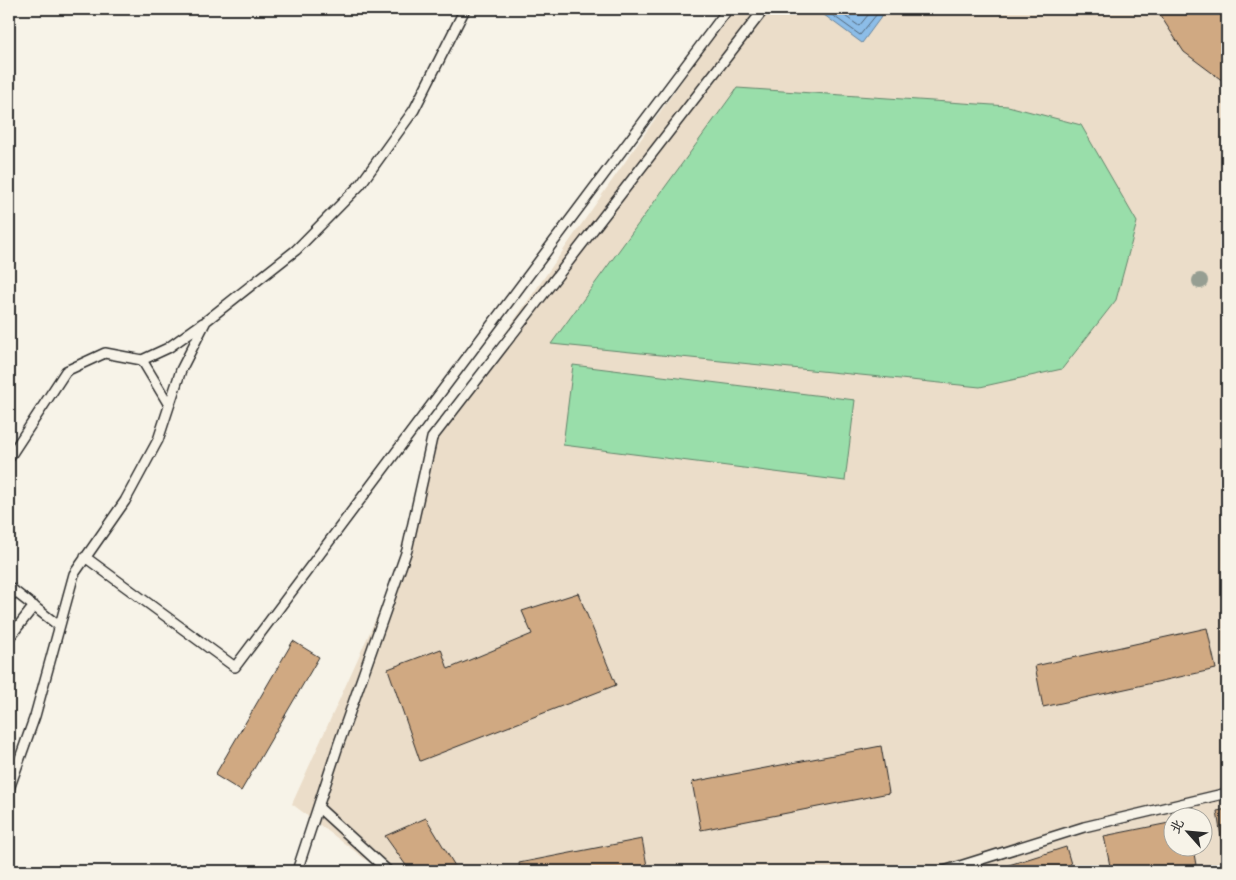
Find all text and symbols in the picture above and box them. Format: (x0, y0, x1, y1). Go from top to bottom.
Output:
north arrow (1164, 808, 1214, 858)
text: 北 (1166, 816, 1188, 836)

